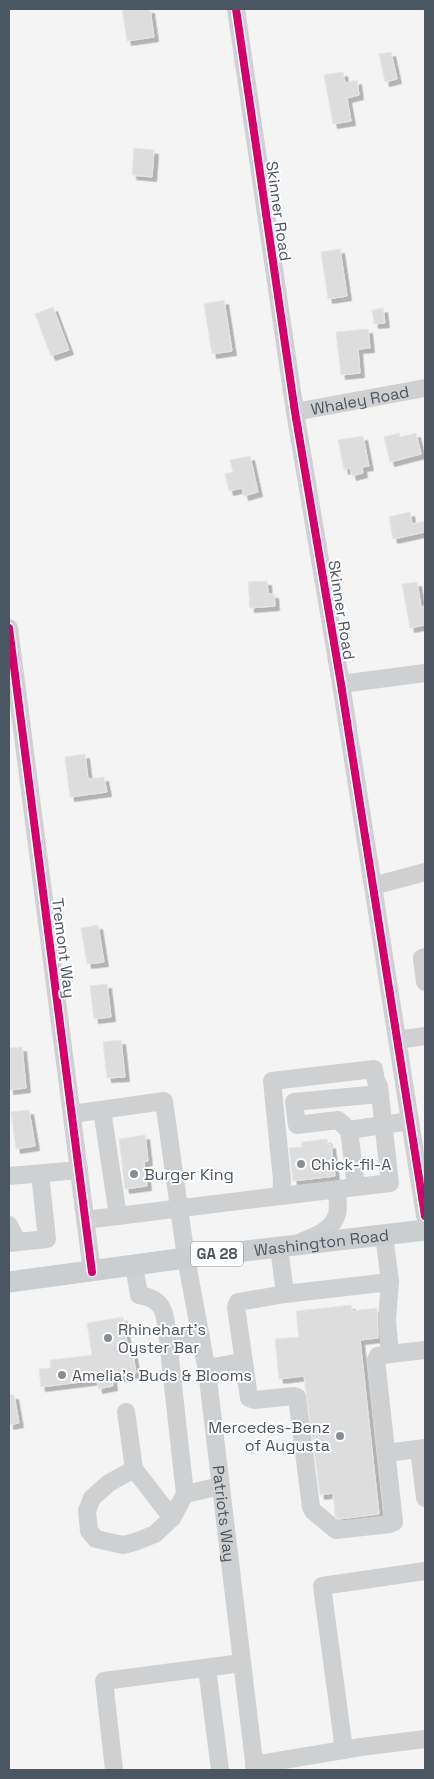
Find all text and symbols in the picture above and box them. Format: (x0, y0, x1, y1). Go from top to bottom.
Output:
street label: Skinner Road (261, 160, 296, 262)
street label: Whaley Road (309, 381, 411, 420)
street label: Skinner Road (323, 559, 360, 662)
street label: Tremont Way (47, 897, 80, 999)
place label: Chick-fil-A (311, 1154, 391, 1175)
marker: Chick-fil-A (295, 1158, 307, 1170)
place label: Burger King (144, 1164, 234, 1185)
marker: Burger King (128, 1168, 140, 1180)
street label: Washington Road (253, 1224, 390, 1261)
road number: GA 28 (191, 1242, 243, 1266)
place label: Rhinehart's Oyster Bar (118, 1319, 206, 1358)
marker: Rhinehart's Oyster Bar (102, 1332, 114, 1344)
place label: Amelia's Buds & Blooms (72, 1365, 252, 1386)
marker: Amelia's Buds & Blooms (56, 1369, 68, 1381)
place label: Mercedes-Benz of Augusta (208, 1417, 330, 1456)
marker: Mercedes-Benz of Augusta (334, 1430, 346, 1442)
street label: Patriots Way (207, 1464, 240, 1563)

